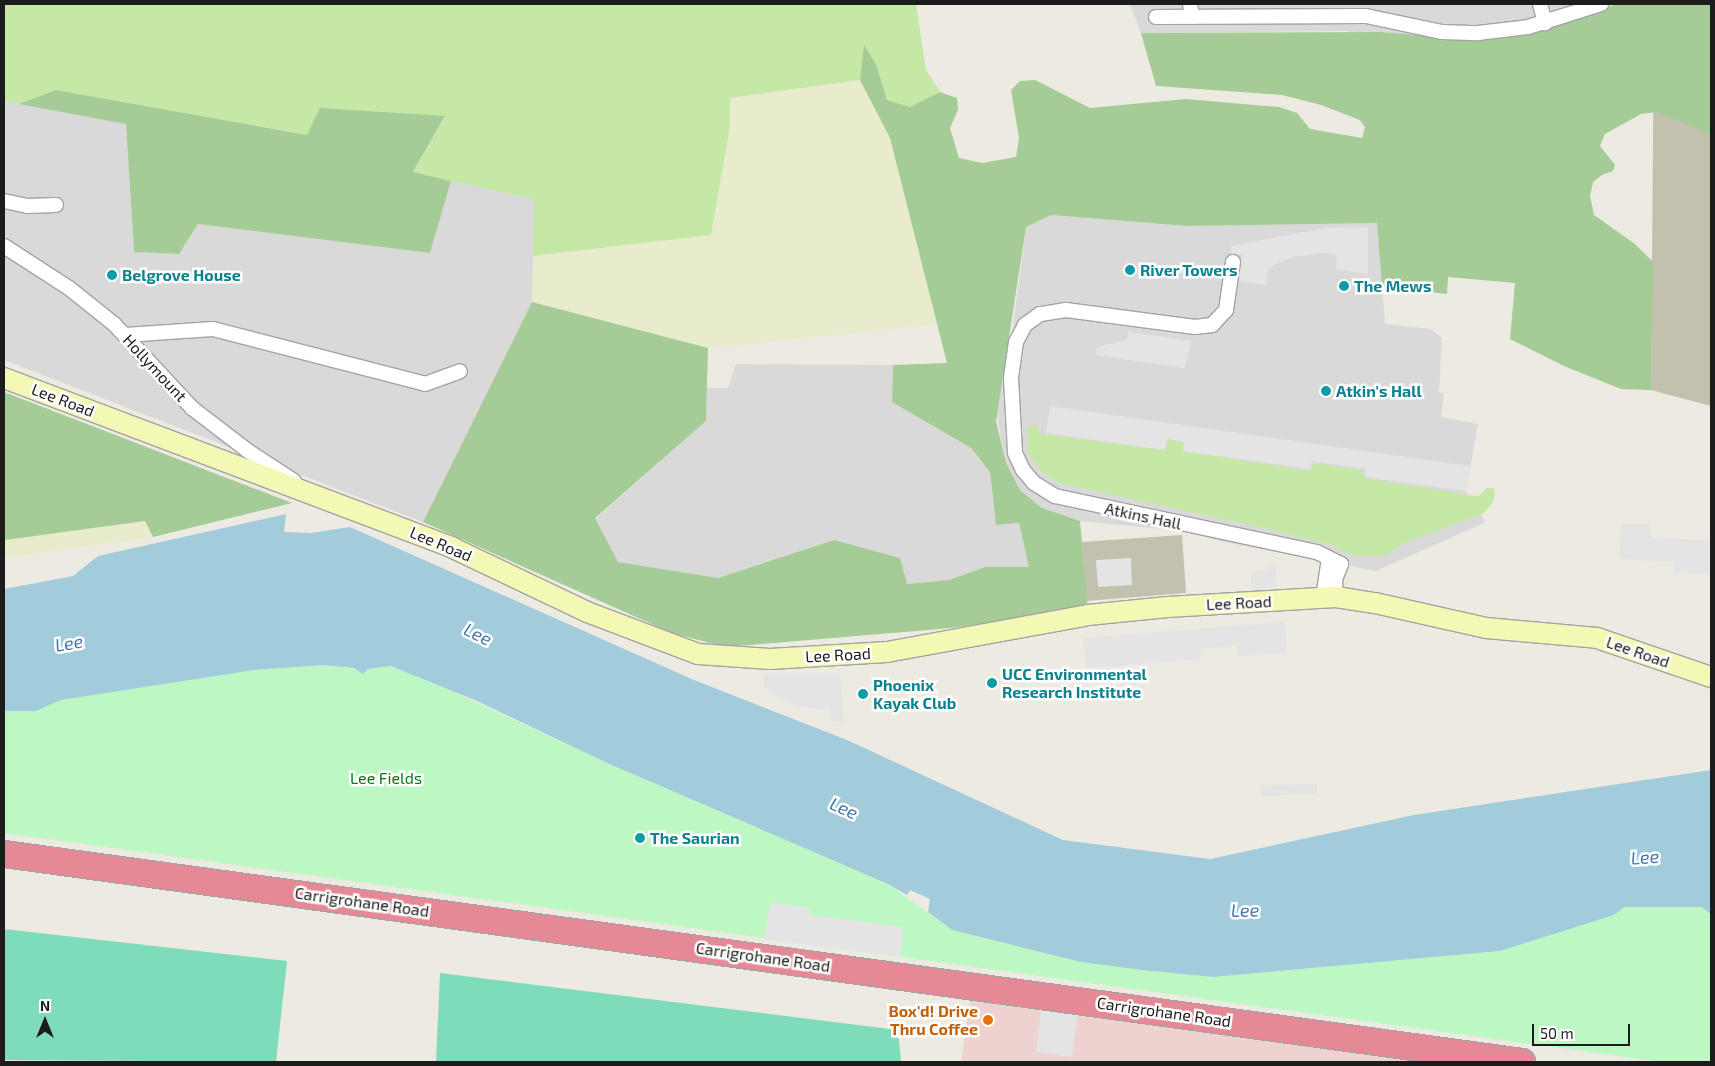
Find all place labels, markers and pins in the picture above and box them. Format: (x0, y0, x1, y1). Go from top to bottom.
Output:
place label: River Towers (1140, 260, 1238, 280)
marker: River Towers (1124, 264, 1136, 276)
place label: Belgrove House (122, 265, 241, 285)
marker: Belgrove House (106, 269, 118, 281)
place label: The Mews (1354, 276, 1431, 296)
marker: The Mews (1338, 280, 1350, 292)
place label: Atkin's Hall (1336, 381, 1422, 401)
marker: Atkin's Hall (1320, 385, 1332, 397)
place label: UCC Environmental Research Institute (1002, 664, 1147, 702)
place label: Phoenix Kayak Club (873, 675, 956, 713)
marker: UCC Environmental Research Institute (986, 677, 998, 689)
marker: Phoenix Kayak Club (857, 688, 869, 700)
place label: The Saurian (650, 828, 740, 848)
marker: The Saurian (634, 832, 646, 844)
place label: Box'd! Drive Thru Coffee (888, 1001, 978, 1039)
marker: Box'd! Drive Thru Coffee (982, 1014, 994, 1026)

